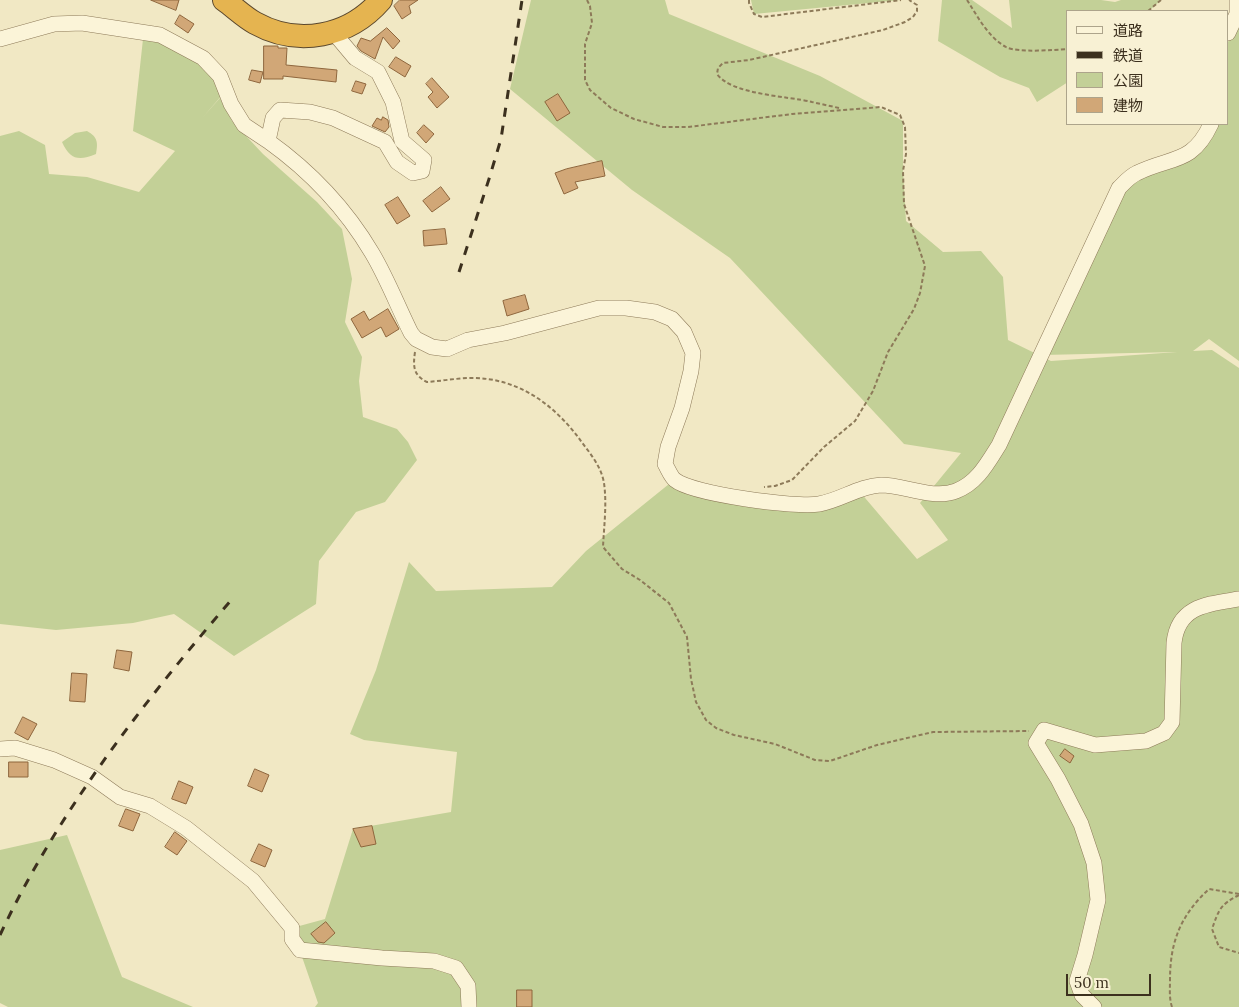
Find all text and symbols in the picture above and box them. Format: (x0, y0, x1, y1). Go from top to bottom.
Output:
legend (1066, 10, 1229, 125)
text: 道路 (1113, 21, 1143, 40)
text: 鉄道 (1113, 46, 1143, 65)
text: 公園 (1113, 71, 1143, 90)
text: 建物 (1113, 96, 1143, 115)
scale bar (1069, 964, 1154, 996)
text: 50 m (1074, 973, 1109, 992)

